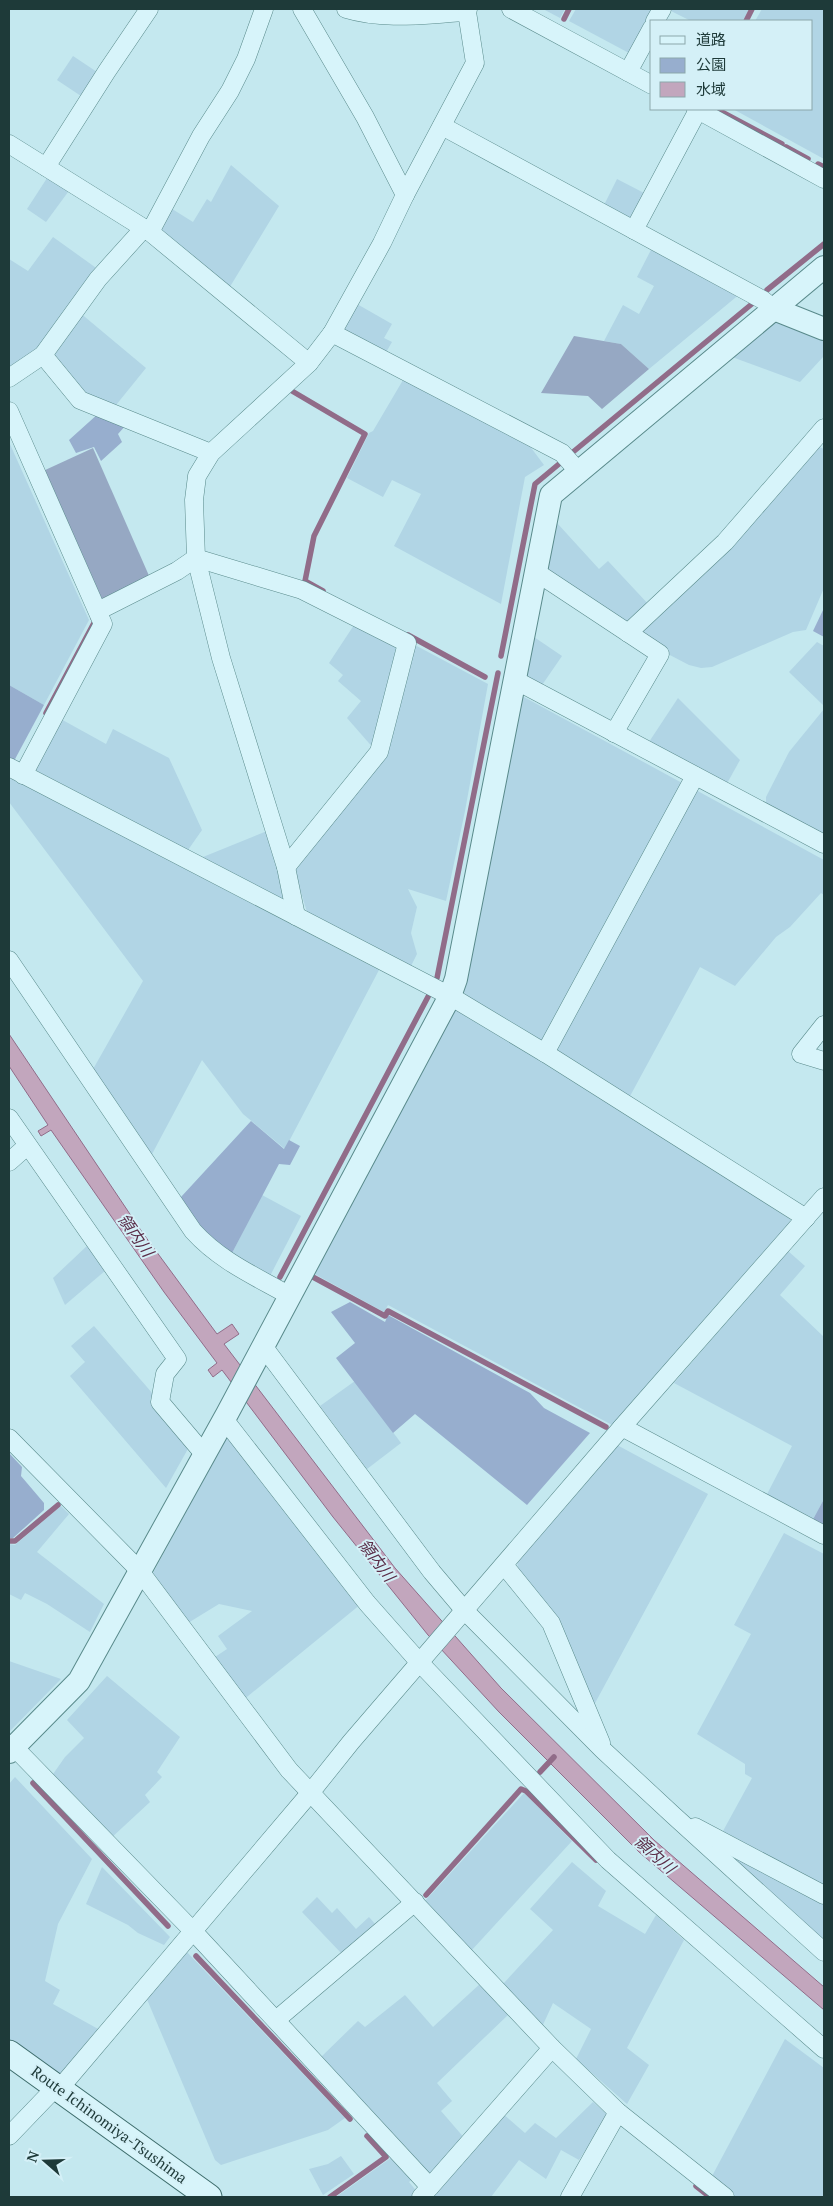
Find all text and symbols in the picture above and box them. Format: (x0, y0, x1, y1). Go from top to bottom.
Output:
legend (650, 20, 813, 110)
text: 道路 (696, 29, 726, 49)
text: 公園 (696, 54, 726, 74)
text: 水域 (696, 79, 726, 99)
water label: 領内川 (113, 1209, 160, 1263)
water label: 領内川 (354, 1534, 401, 1587)
water label: 領内川 (630, 1830, 682, 1880)
street label: Route Ichinomiya-Tsushima (28, 2061, 192, 2188)
north arrow (20, 2136, 70, 2186)
text: N (22, 2148, 43, 2165)

